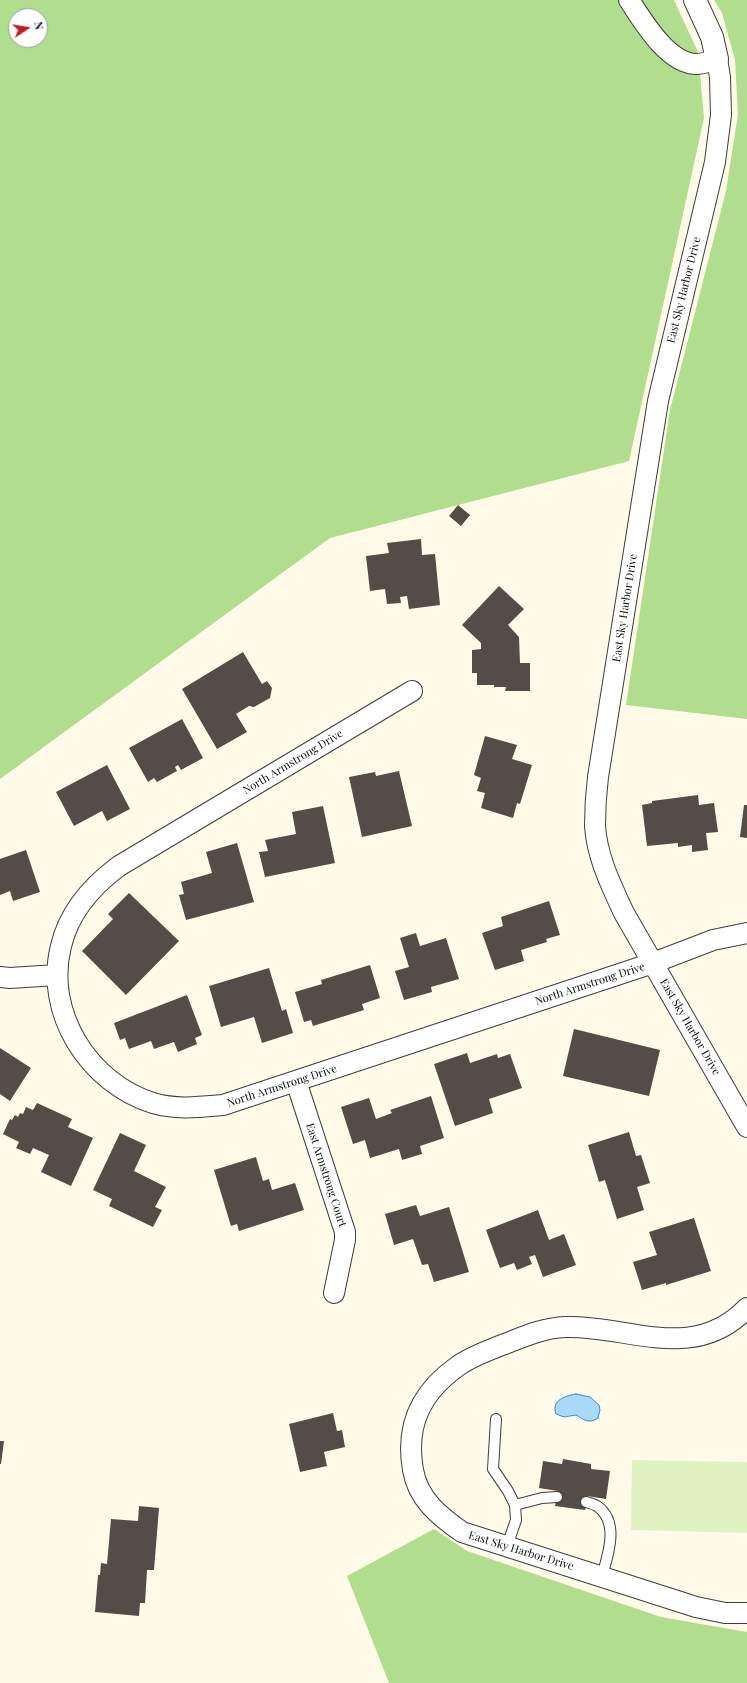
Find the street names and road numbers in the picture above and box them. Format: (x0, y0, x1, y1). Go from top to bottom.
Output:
street label: East Sky Harbor Drive (664, 235, 704, 345)
street label: East Sky Harbor Drive (610, 553, 640, 663)
street label: North Armstrong Drive (240, 727, 346, 797)
street label: North Armstrong Drive (533, 960, 647, 1008)
street label: East Sky Harbor Drive (657, 976, 723, 1078)
street label: North Armstrong Drive (225, 1062, 339, 1110)
street label: East Armstrong Court (303, 1121, 349, 1229)
street label: East Sky Harbor Drive (467, 1529, 575, 1573)

